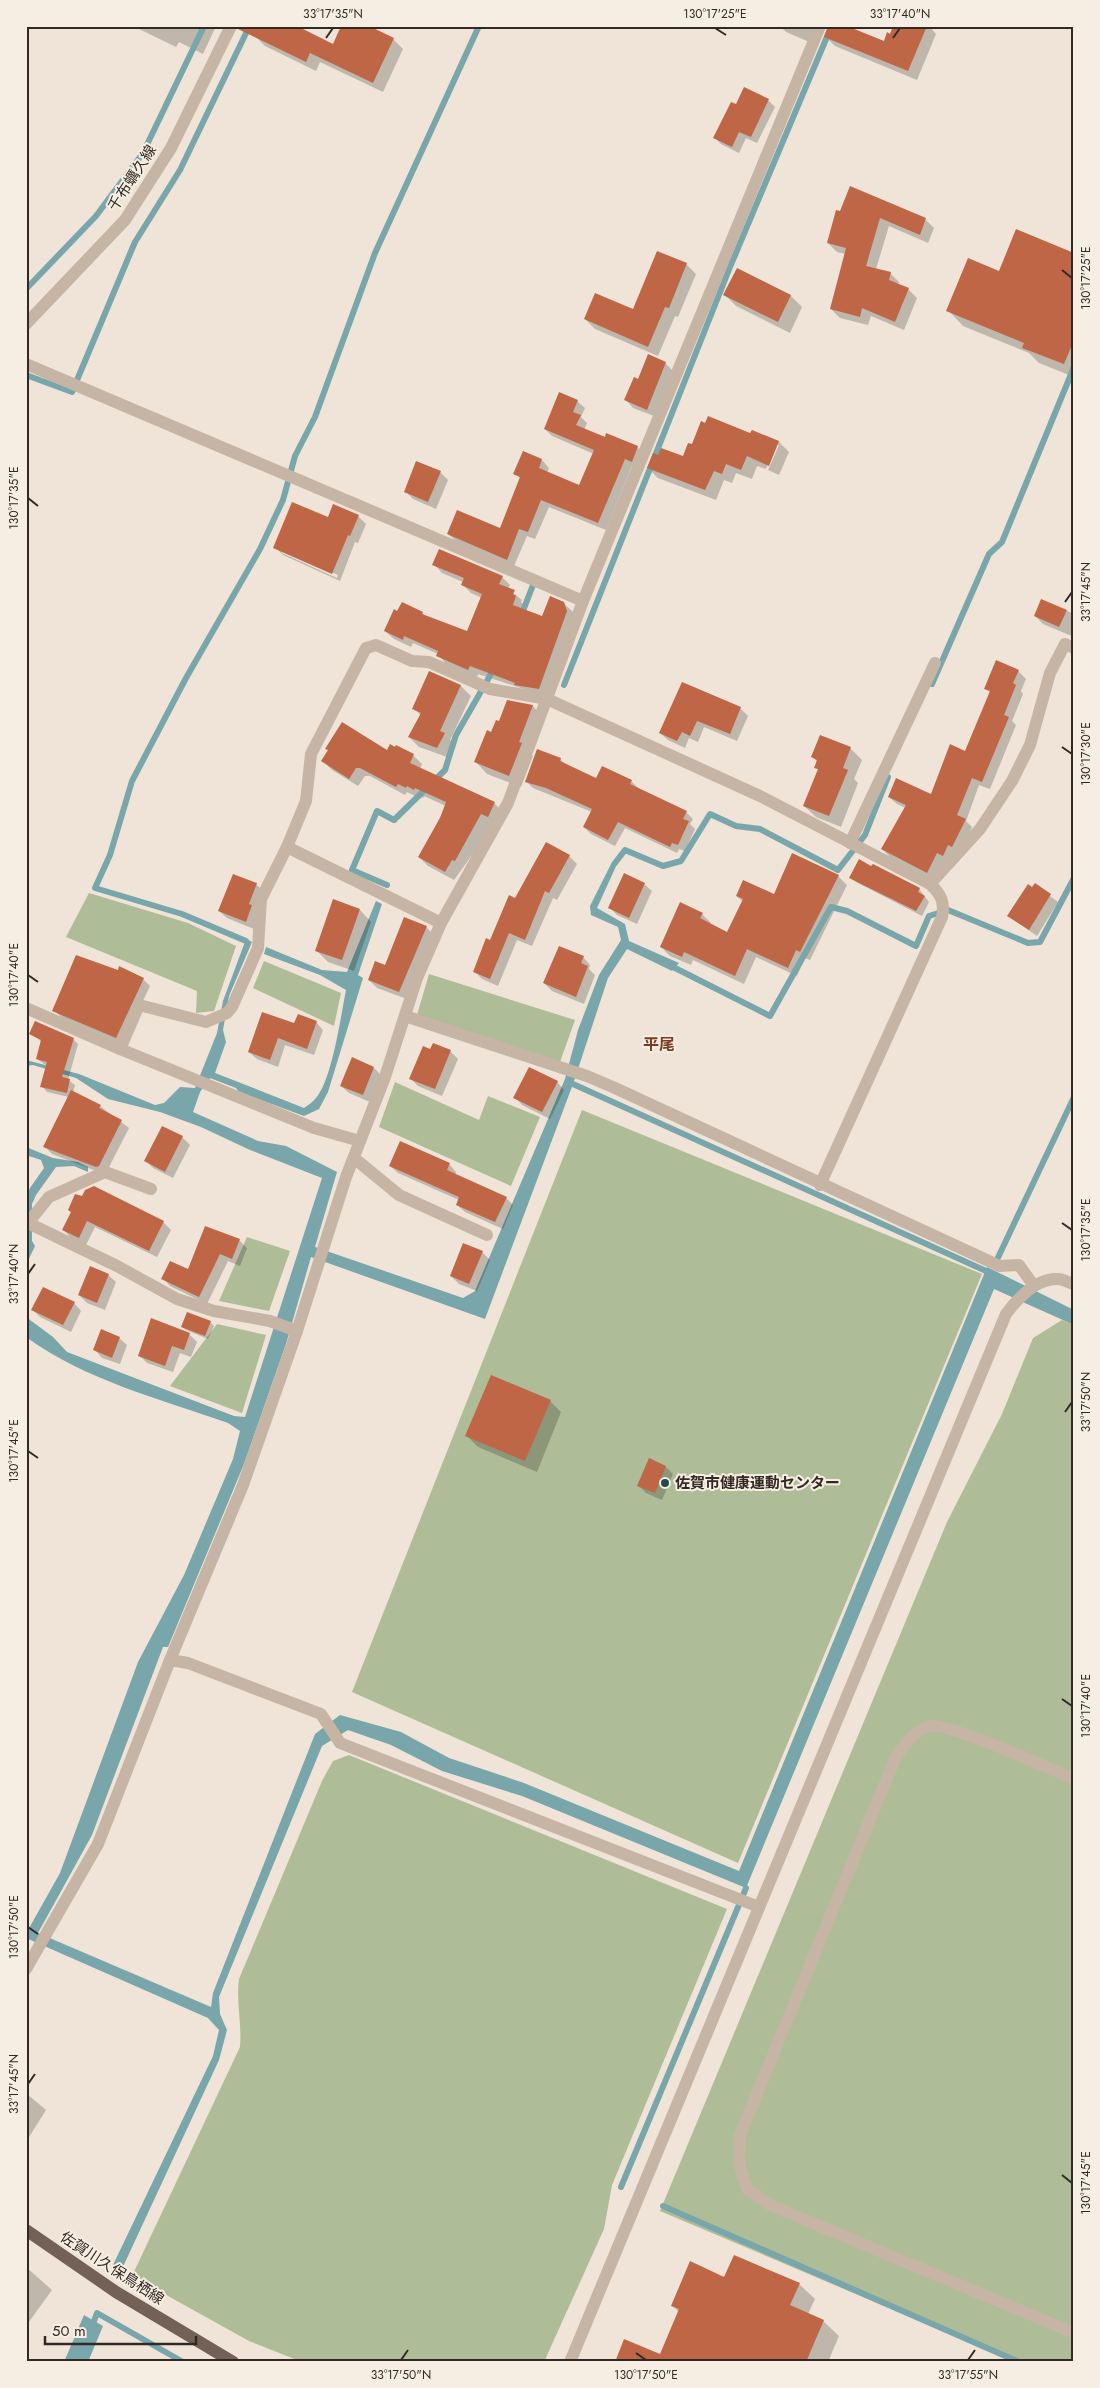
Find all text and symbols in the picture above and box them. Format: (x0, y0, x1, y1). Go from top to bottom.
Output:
text: 33°17'35"N (303, 5, 363, 23)
text: 130°17'25"E (683, 5, 747, 23)
text: 33°17'40"N (870, 5, 930, 23)
street label: 千布蠣久線 (102, 141, 162, 215)
text: 130°17'25"E (1077, 246, 1095, 310)
text: 130°17'35"E (5, 466, 23, 530)
text: 33°17'45"N (1077, 562, 1095, 622)
text: 130°17'30"E (1077, 722, 1095, 786)
text: 130°17'40"E (5, 943, 23, 1007)
district label: 平尾 (643, 1033, 675, 1056)
text: 130°17'35"E (1077, 1198, 1095, 1262)
text: 33°17'40"N (5, 1244, 23, 1304)
text: 33°17'50"N (1077, 1372, 1095, 1432)
text: 130°17'45"E (5, 1419, 23, 1483)
place label: 佐賀市健康運動センター (675, 1472, 840, 1494)
marker: 佐賀市健康運動センター (659, 1477, 671, 1489)
text: 130°17'40"E (1077, 1674, 1095, 1738)
text: 130°17'50"E (5, 1895, 23, 1959)
text: 33°17'45"N (5, 2054, 23, 2114)
text: 130°17'45"E (1077, 2151, 1095, 2215)
street label: 佐賀川久保鳥栖線 (56, 2226, 168, 2310)
scale bar (45, 2313, 196, 2345)
text: 50 m (52, 2320, 86, 2342)
text: 33°17'50"N (371, 2366, 431, 2384)
text: 130°17'50"E (614, 2366, 678, 2384)
text: 33°17'55"N (938, 2366, 998, 2384)

